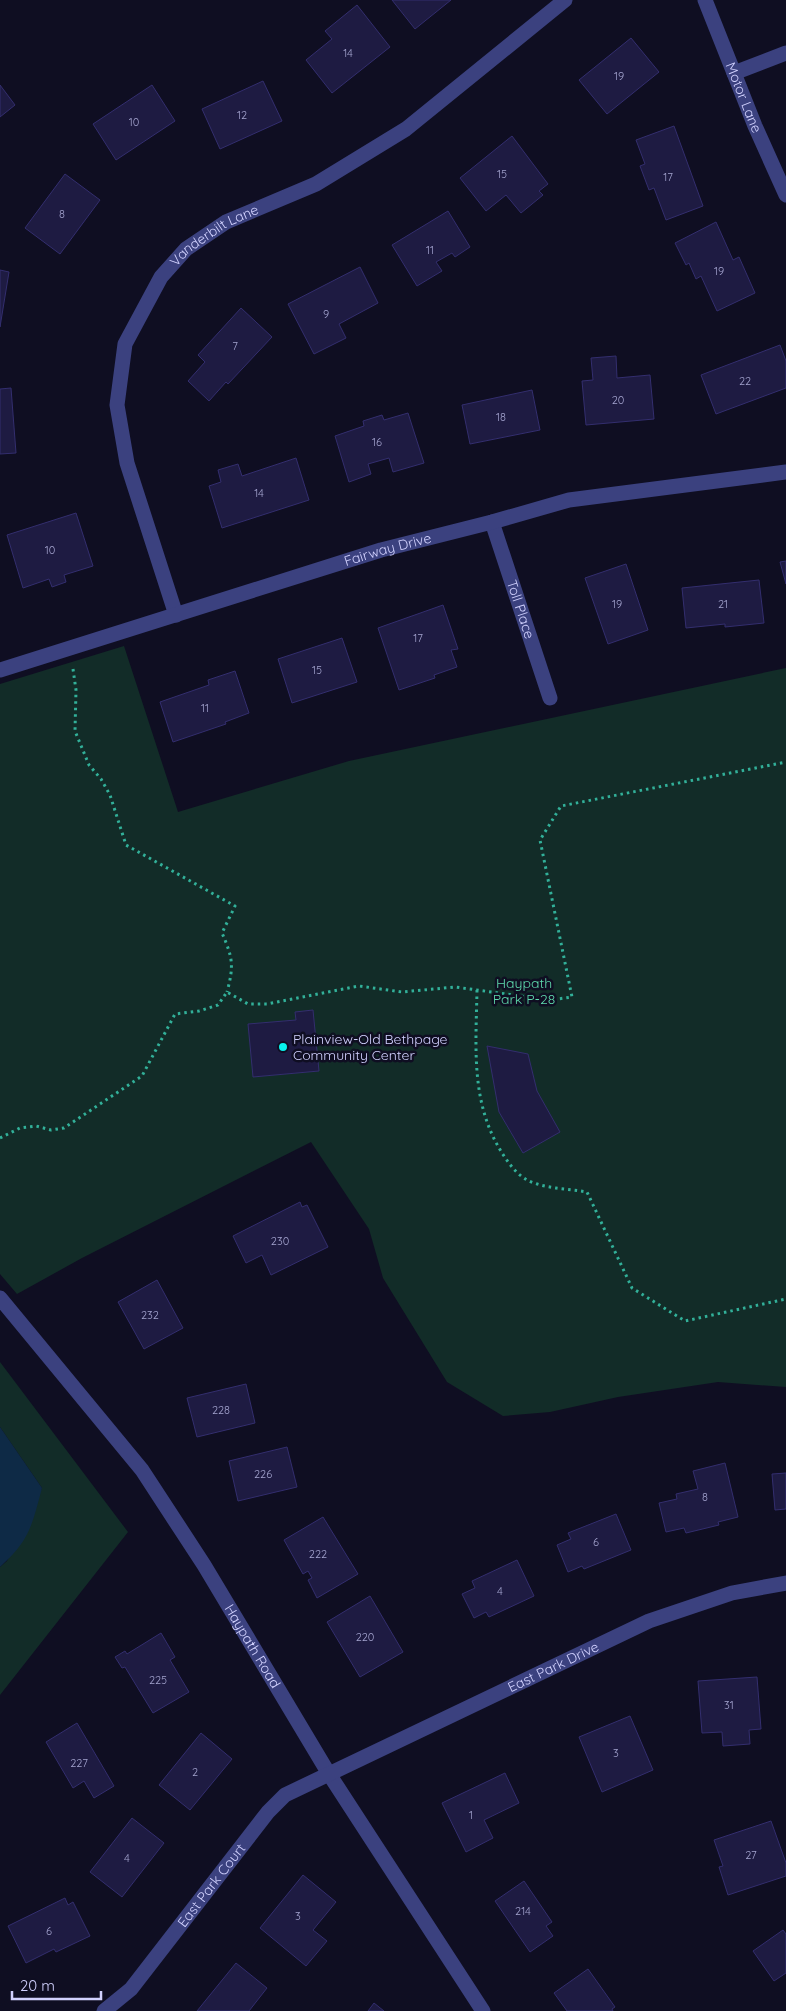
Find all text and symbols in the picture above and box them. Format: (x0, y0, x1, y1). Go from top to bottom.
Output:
house number: 14 (343, 46, 353, 60)
street label: Motor Lane (722, 60, 766, 136)
house number: 19 (614, 69, 624, 83)
house number: 12 (237, 108, 247, 122)
house number: 10 (129, 115, 139, 129)
house number: 15 (497, 167, 507, 181)
house number: 17 (663, 170, 673, 184)
street label: Vanderbilt Lane (166, 200, 261, 270)
house number: 8 (59, 207, 65, 221)
house number: 11 (426, 243, 434, 257)
house number: 19 (714, 264, 724, 278)
house number: 9 (323, 307, 329, 321)
house number: 7 (232, 339, 238, 353)
house number: 22 (739, 374, 751, 388)
house number: 20 (612, 393, 624, 407)
house number: 18 (496, 410, 506, 424)
house number: 16 (372, 435, 382, 449)
house number: 14 (254, 486, 264, 500)
street label: Fairway Drive (342, 529, 433, 570)
house number: 10 (45, 543, 55, 557)
street label: Toll Place (503, 578, 539, 641)
house number: 19 (612, 597, 622, 611)
house number: 21 (718, 597, 728, 611)
house number: 17 (413, 631, 423, 645)
house number: 15 (312, 663, 322, 677)
house number: 11 (201, 701, 209, 715)
park label: Haypath Park P-28 (493, 974, 555, 1008)
place label: Plainview-Old Bethpage Community Center (293, 1030, 448, 1064)
marker: Plainview-Old Bethpage Community Center (277, 1041, 289, 1053)
house number: 230 (271, 1234, 289, 1248)
house number: 232 (141, 1308, 159, 1322)
house number: 228 (212, 1403, 230, 1417)
house number: 226 (254, 1467, 272, 1481)
house number: 8 (702, 1490, 708, 1504)
house number: 6 (593, 1535, 599, 1549)
house number: 222 (309, 1547, 327, 1561)
house number: 4 (497, 1584, 503, 1598)
street label: Haypath Road (220, 1601, 285, 1691)
house number: 220 (356, 1630, 374, 1644)
street label: East Park Drive (505, 1637, 602, 1696)
house number: 225 (149, 1673, 167, 1687)
house number: 31 (724, 1698, 734, 1712)
house number: 3 (613, 1746, 619, 1760)
house number: 227 (70, 1756, 88, 1770)
house number: 2 (192, 1765, 198, 1779)
house number: 1 (469, 1808, 473, 1822)
street label: East Park Court (173, 1840, 249, 1931)
house number: 27 (745, 1848, 757, 1862)
house number: 4 (124, 1851, 130, 1865)
house number: 214 (515, 1904, 531, 1918)
house number: 3 (295, 1909, 301, 1923)
house number: 6 (46, 1924, 52, 1938)
scale bar (12, 1968, 101, 2000)
text: 20 m (20, 1976, 55, 1995)

